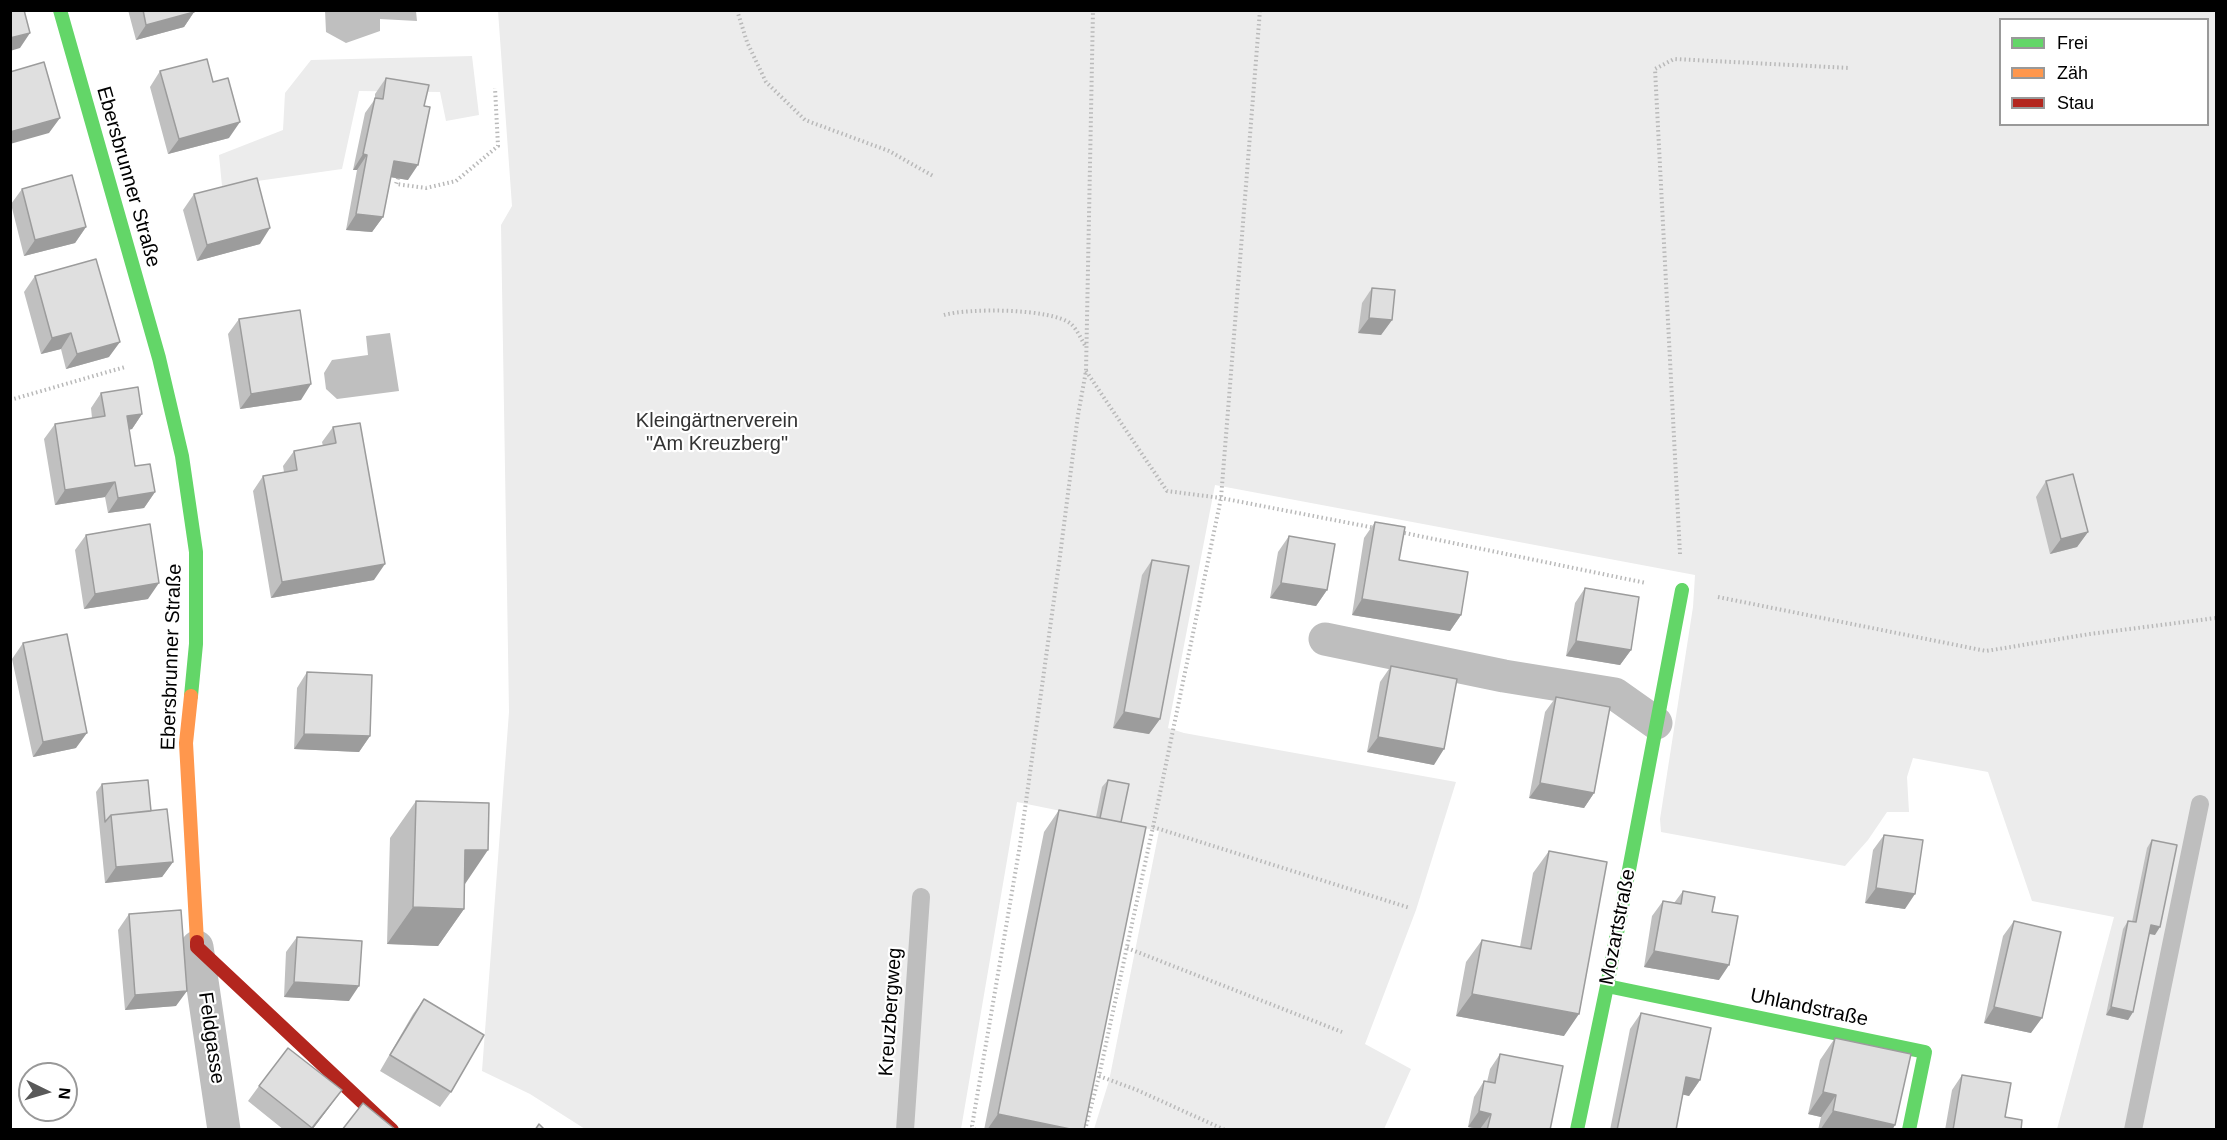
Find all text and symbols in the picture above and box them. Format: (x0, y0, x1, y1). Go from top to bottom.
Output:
legend (1999, 18, 2209, 126)
text: Frei (2057, 33, 2088, 53)
text: Zäh (2057, 63, 2088, 83)
street label: Ebersbrunner Straße (91, 84, 165, 270)
text: Stau (2057, 93, 2094, 113)
park label: Kleingärtnerverein "Am Kreuzberg" (636, 409, 798, 456)
street label: Ebersbrunner Straße (157, 563, 187, 751)
street label: Mozartstraße (1595, 867, 1641, 987)
street label: Kreuzbergweg (875, 947, 907, 1077)
street label: Uhlandstraße (1748, 984, 1870, 1032)
street label: Feldgasse (193, 991, 229, 1085)
north arrow (18, 1062, 78, 1122)
text: N (55, 1087, 73, 1100)

